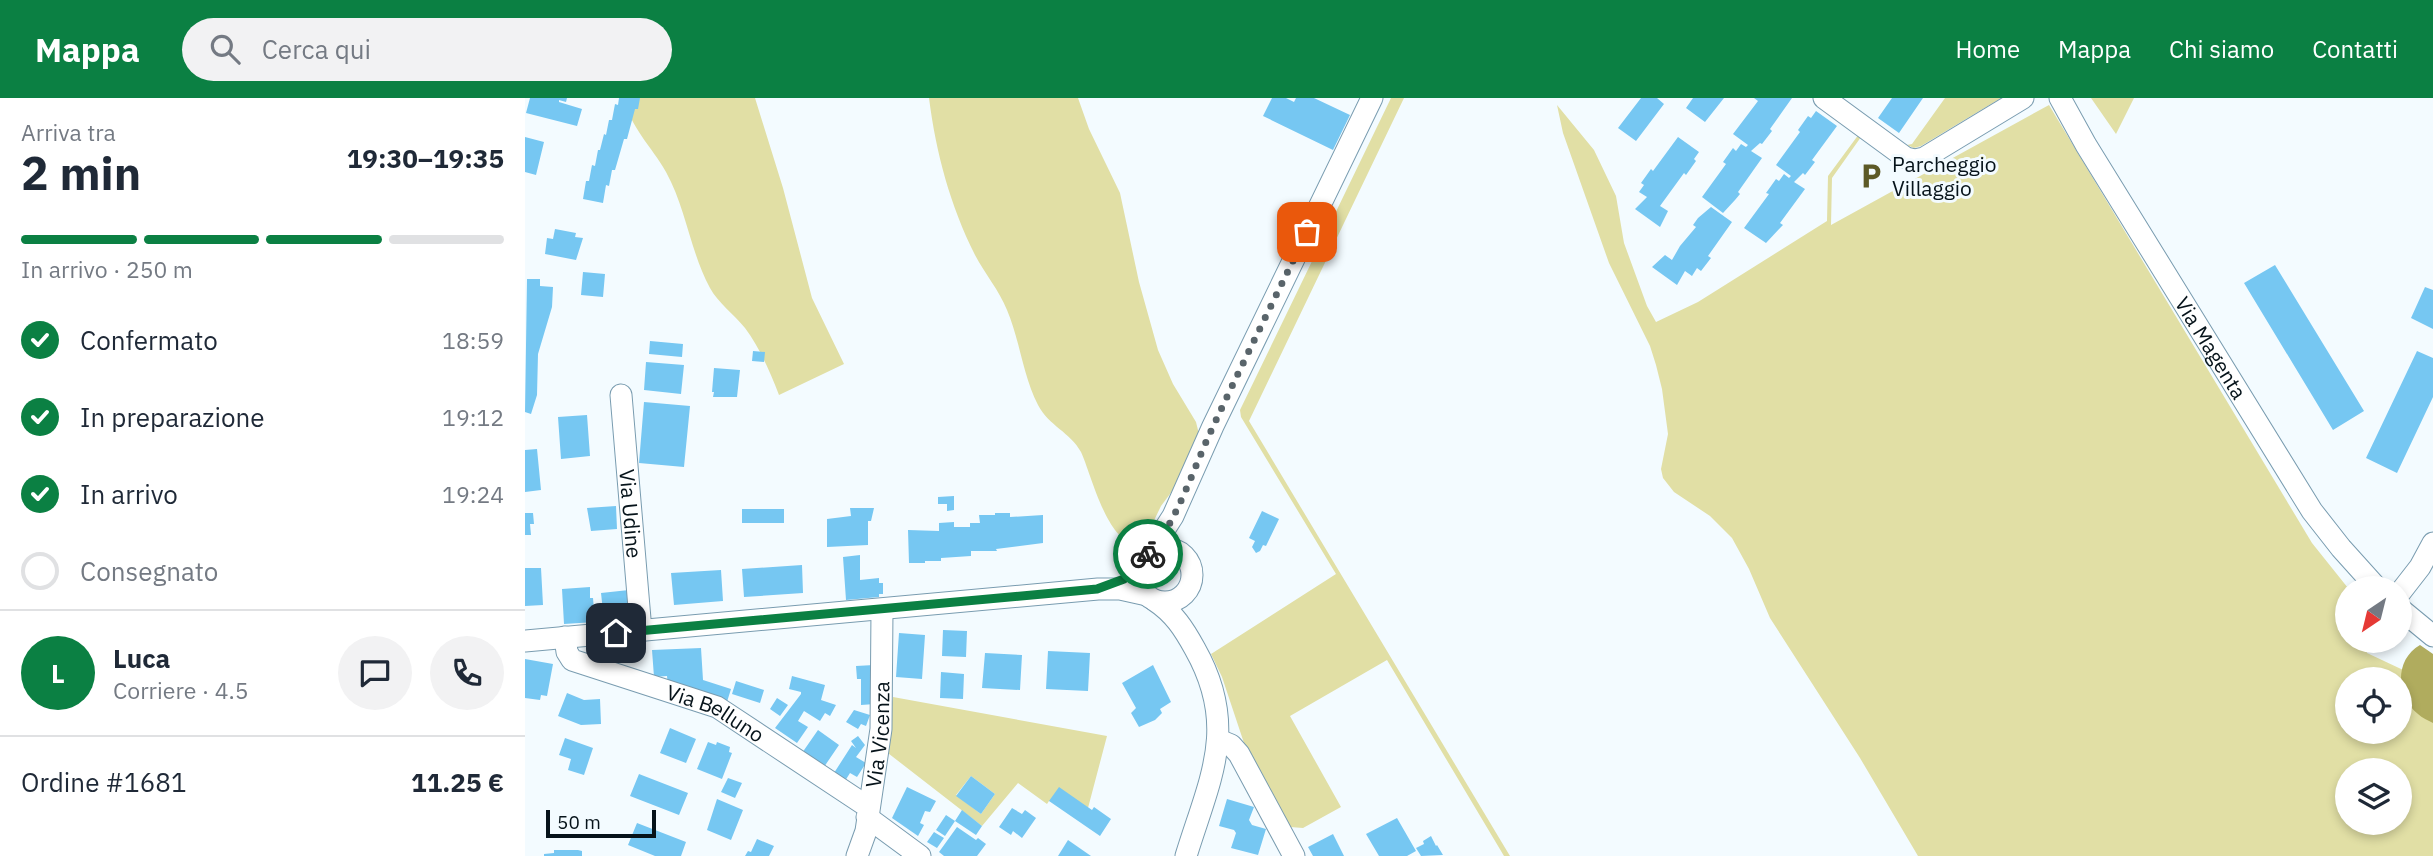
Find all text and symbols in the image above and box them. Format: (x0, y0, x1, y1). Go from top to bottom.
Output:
search box (182, 18, 672, 81)
text: Mappa (35, 28, 140, 71)
icon: search (206, 30, 244, 68)
text: Cerca qui (262, 32, 371, 66)
text: Home (1956, 33, 2020, 65)
text: Mappa (2058, 33, 2131, 65)
text: Chi siamo (2169, 33, 2274, 65)
text: Contatti (2312, 33, 2398, 65)
text: Arriva tra (21, 117, 116, 147)
text: 19:30–19:35 (347, 141, 504, 175)
text: 2 min (21, 143, 141, 203)
place label: Parcheggio Villaggio (1892, 150, 1997, 202)
parking icon: Parcheggio Villaggio (1856, 161, 1886, 191)
pin (1277, 202, 1337, 262)
icon: bag (1288, 213, 1326, 251)
text: In arrivo · 250 m (21, 254, 193, 284)
street label: Via Magenta (2169, 291, 2253, 404)
icon: check (21, 321, 59, 359)
text: Confermato (80, 323, 218, 357)
text: 18:59 (442, 325, 504, 355)
icon: check (21, 398, 59, 436)
text: In preparazione (80, 400, 265, 434)
text: 19:12 (442, 402, 504, 432)
street label: Via Udine (613, 468, 649, 559)
icon: check (21, 475, 59, 513)
text: In arrivo (80, 477, 178, 511)
text: 19:24 (442, 479, 504, 509)
courier (1113, 519, 1183, 589)
icon: bike (1129, 535, 1167, 573)
text: Consegnato (80, 554, 218, 588)
north arrow (2335, 576, 2411, 653)
map controls (2335, 576, 2412, 835)
pin (586, 603, 646, 663)
icon: home (597, 614, 635, 652)
button: chat (338, 636, 412, 710)
button: phone (430, 636, 504, 710)
text: Luca (113, 641, 170, 675)
text: L (51, 656, 65, 690)
button: locate (2335, 667, 2412, 744)
text: Corriere · 4.5 (113, 675, 249, 705)
street label: Via Belluno (663, 678, 770, 749)
street label: Via Vicenza (859, 681, 895, 790)
button: layers (2335, 758, 2412, 835)
text: Ordine #1681 (21, 765, 187, 799)
text: 11.25 € (411, 765, 504, 799)
scale bar (546, 807, 656, 839)
text: 50 m (557, 810, 601, 834)

